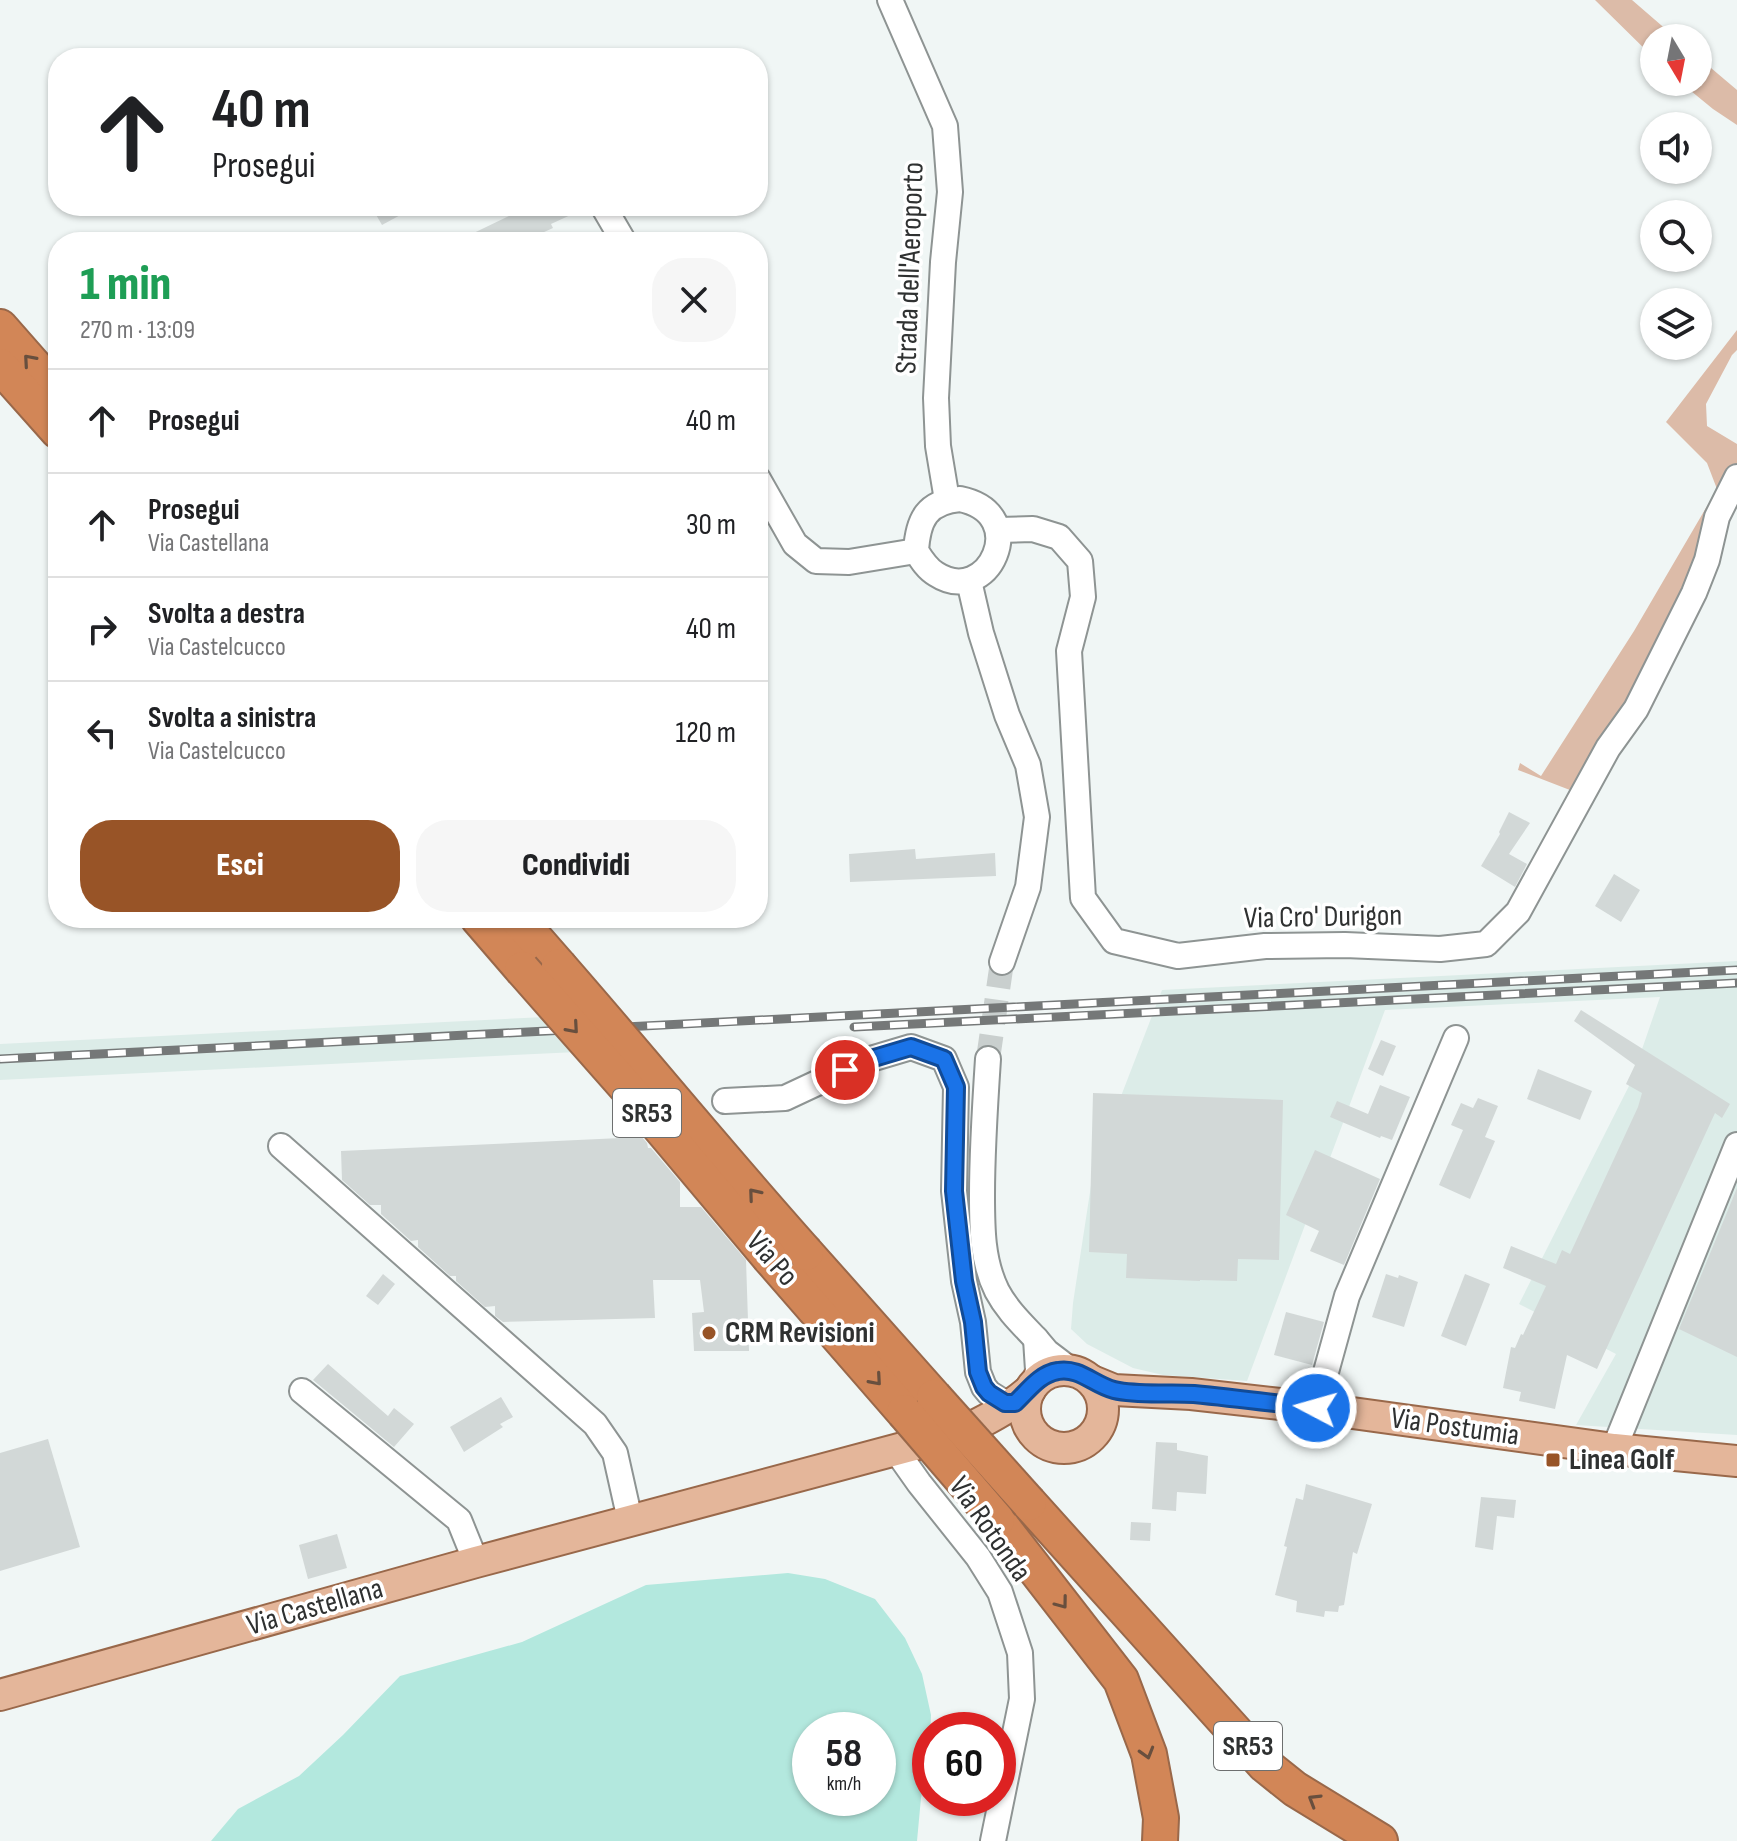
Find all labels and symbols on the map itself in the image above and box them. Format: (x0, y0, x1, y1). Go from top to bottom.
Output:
north arrow (1640, 24, 1712, 96)
street label: Strada dell'Aeroporto (888, 161, 932, 375)
one-way arrow (24, 354, 39, 369)
street label: Via Cro' Durigon (1243, 898, 1403, 936)
one-way arrow (564, 1018, 578, 1033)
pin (811, 1036, 879, 1104)
road number: SR53 (613, 1089, 681, 1137)
one-way arrow (749, 1189, 764, 1204)
street label: Via Po (739, 1224, 805, 1294)
place label: CRM Revisioni (725, 1315, 875, 1351)
marker: CRM Revisioni (700, 1324, 718, 1342)
position arrow (1274, 1366, 1358, 1450)
one-way arrow (867, 1371, 881, 1386)
street label: Via Postumia (1388, 1400, 1522, 1454)
place label: Linea Golf (1569, 1442, 1675, 1478)
marker: Linea Golf (1544, 1451, 1562, 1469)
street label: Via Rotonda (941, 1470, 1039, 1588)
street label: Via Castellana (243, 1570, 387, 1644)
one-way arrow (1053, 1594, 1067, 1609)
speed limit sign: 60 (912, 1712, 1016, 1816)
road number: SR53 (1214, 1722, 1282, 1770)
one-way arrow (1138, 1746, 1154, 1760)
one-way arrow (1308, 1795, 1322, 1810)

